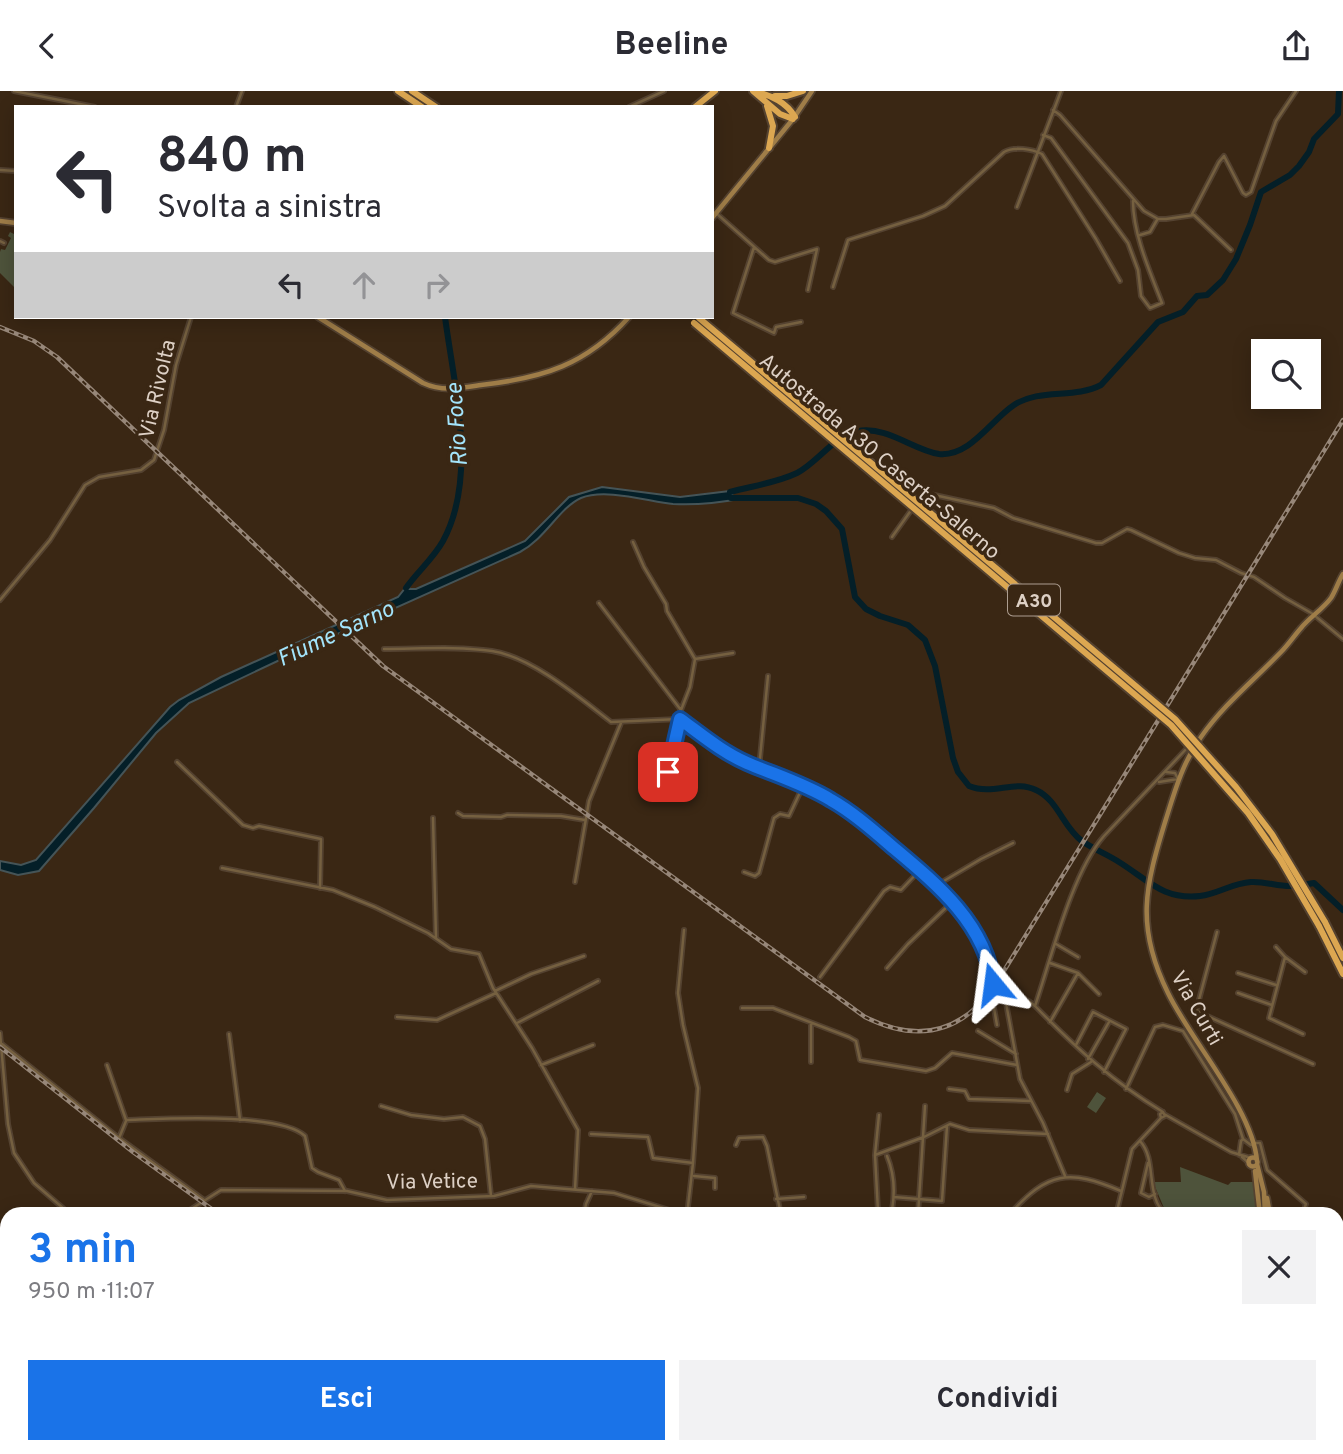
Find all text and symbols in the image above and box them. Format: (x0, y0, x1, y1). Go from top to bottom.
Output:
text: Beeline (615, 26, 728, 66)
icon: back (28, 27, 66, 65)
icon: share (1277, 27, 1315, 65)
text: 840 m (157, 128, 307, 190)
icon: left (42, 133, 133, 224)
text: Svolta a sinistra (157, 189, 382, 229)
icon: left (272, 266, 310, 304)
icon: ahead (345, 266, 383, 304)
icon: right (418, 266, 456, 304)
street label: Via Rivolta (134, 337, 183, 442)
map controls (1251, 339, 1321, 409)
button: search (1251, 339, 1321, 409)
street label: Autostrada A30 Caserta-Salerno (753, 348, 1005, 566)
water label: Rio Foce (441, 381, 476, 468)
road number: A30 (1008, 585, 1060, 615)
water label: Fiume Sarno (273, 595, 400, 675)
pin (638, 742, 698, 802)
icon: arrive (649, 753, 687, 791)
position arrow (956, 947, 1030, 1021)
street label: Via Curti (1164, 967, 1228, 1051)
street label: Via Vetice (386, 1168, 478, 1197)
text: 3 min (28, 1225, 137, 1278)
button: close (1242, 1230, 1316, 1304)
text: 950 m · 11:07 (28, 1278, 155, 1307)
button: Esci (28, 1360, 665, 1440)
button: Condividi (679, 1360, 1316, 1440)

